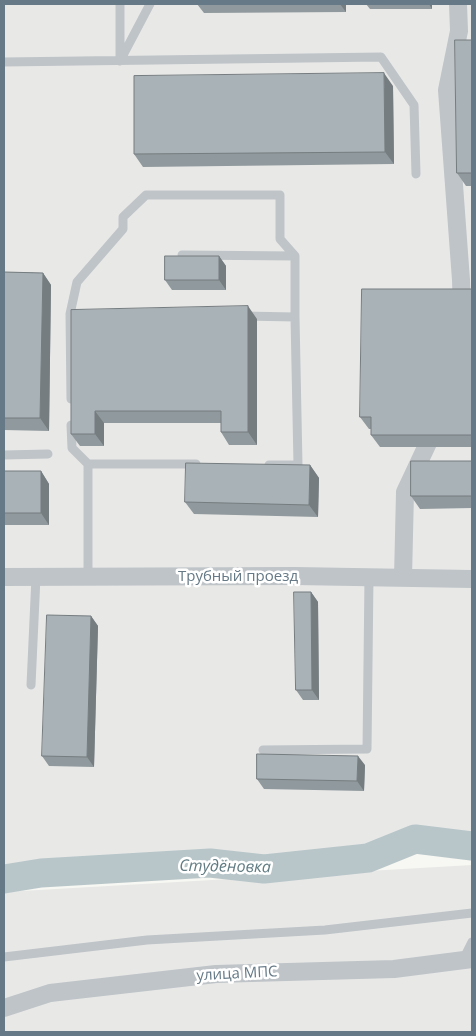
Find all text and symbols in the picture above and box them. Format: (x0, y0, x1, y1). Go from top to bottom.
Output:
street label: Трубный проезд (178, 568, 298, 586)
water label: Студёновка (179, 857, 271, 877)
street label: улица МПС (196, 963, 278, 985)

